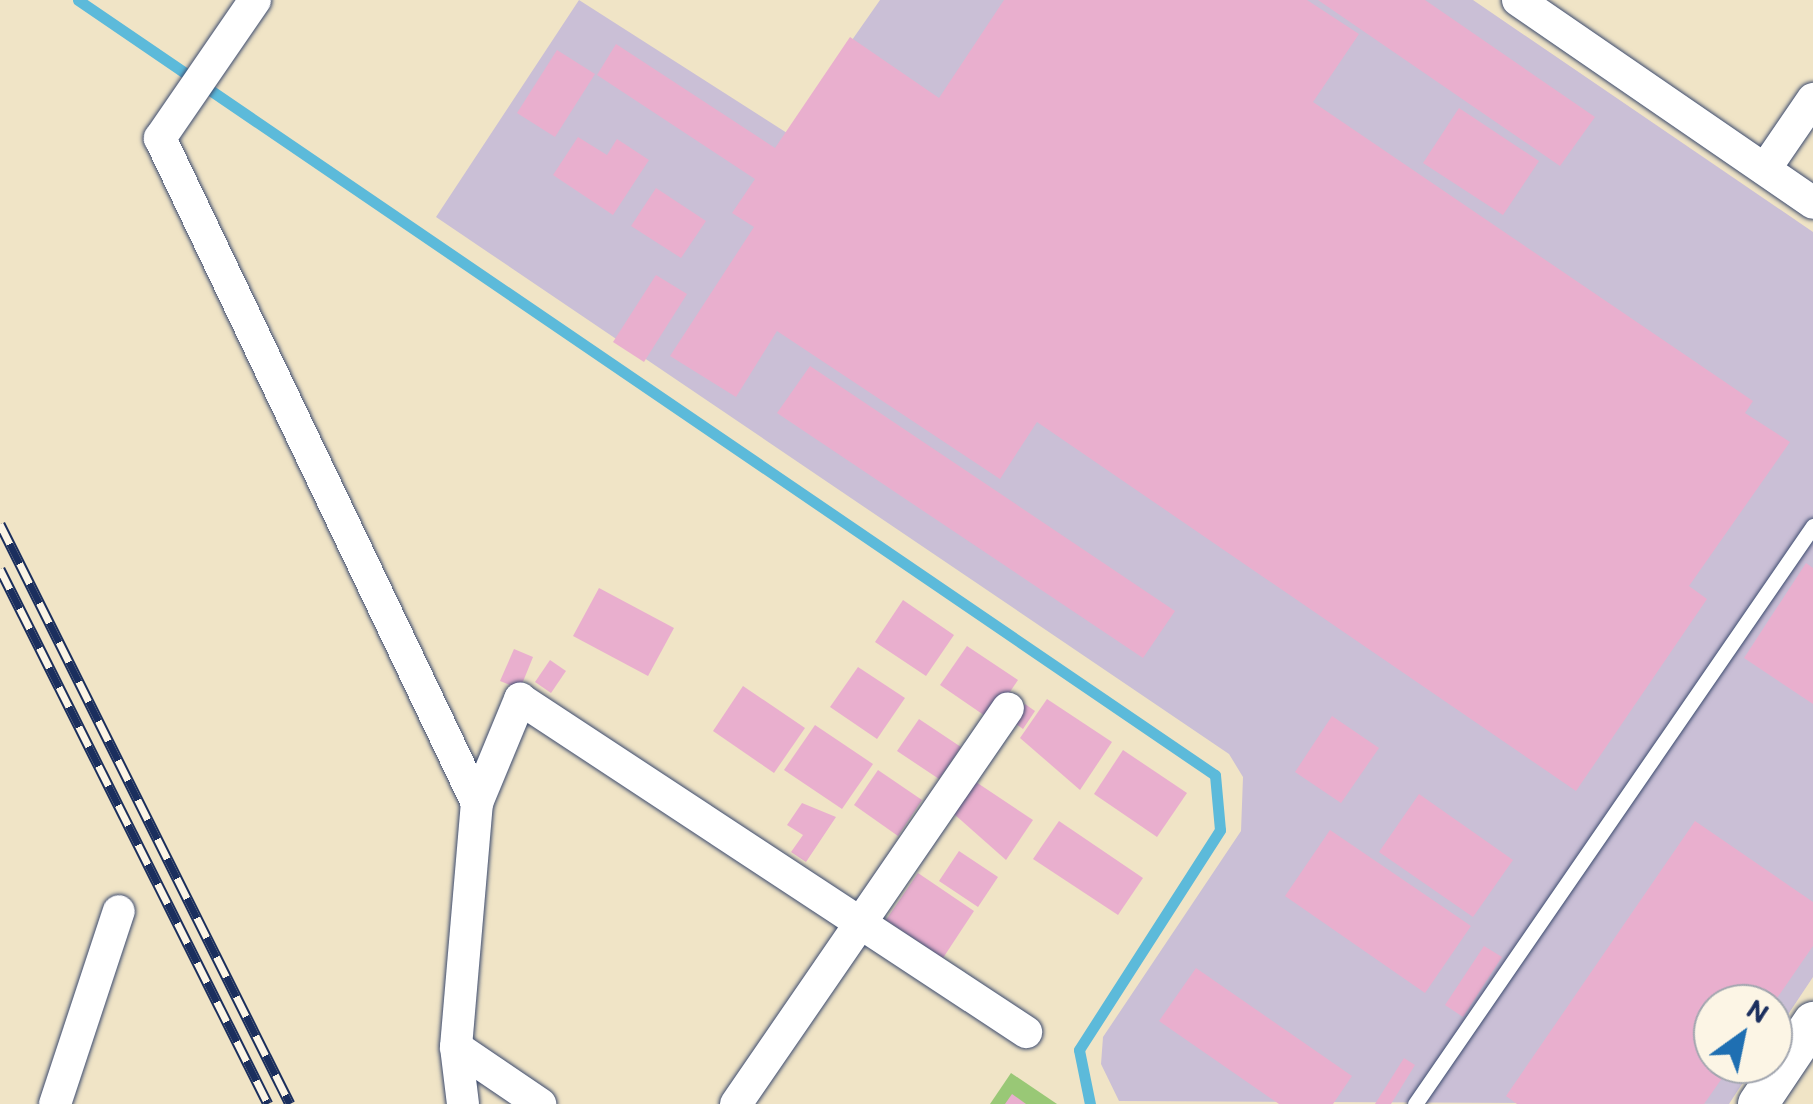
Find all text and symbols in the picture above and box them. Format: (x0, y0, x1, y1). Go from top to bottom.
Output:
north arrow (1693, 984, 1793, 1084)
text: N (1741, 991, 1775, 1030)

